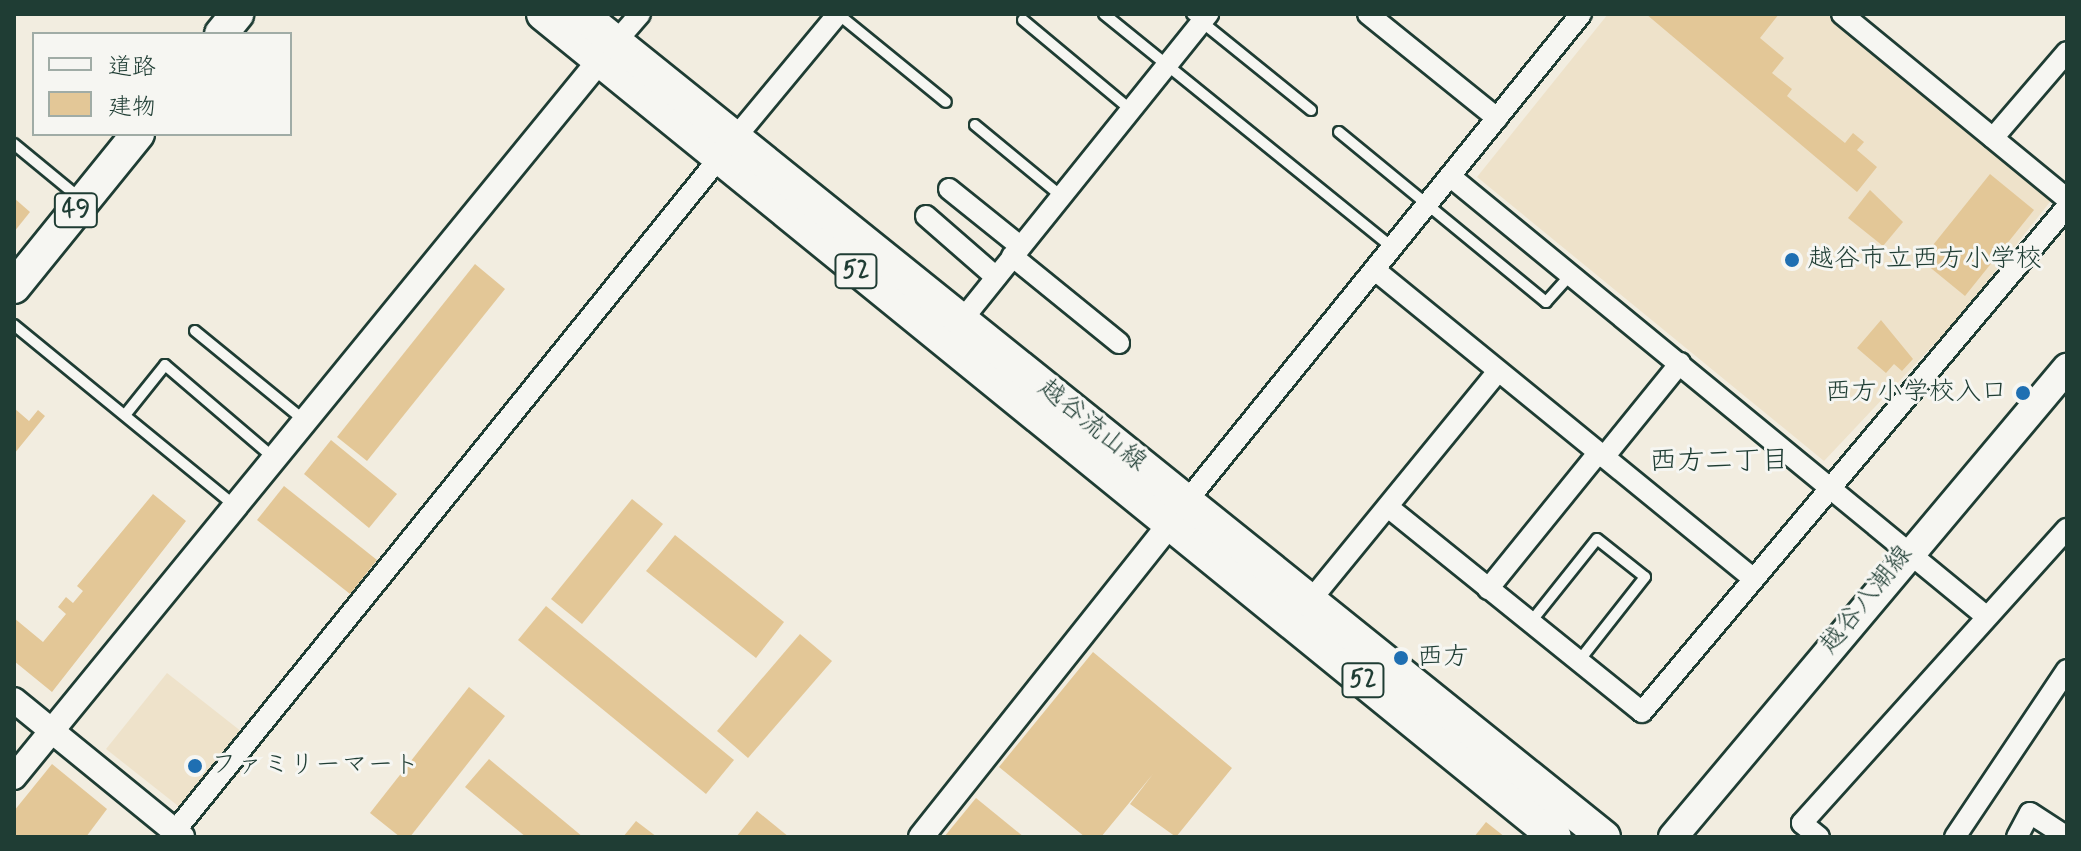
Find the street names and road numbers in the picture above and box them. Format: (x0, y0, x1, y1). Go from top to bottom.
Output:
road number: 49 (52, 190, 100, 230)
road number: 52 (834, 251, 878, 291)
street label: 越谷流山線 (1032, 373, 1152, 479)
street label: 越谷八潮線 (1814, 540, 1920, 660)
road number: 52 (1341, 660, 1385, 700)

